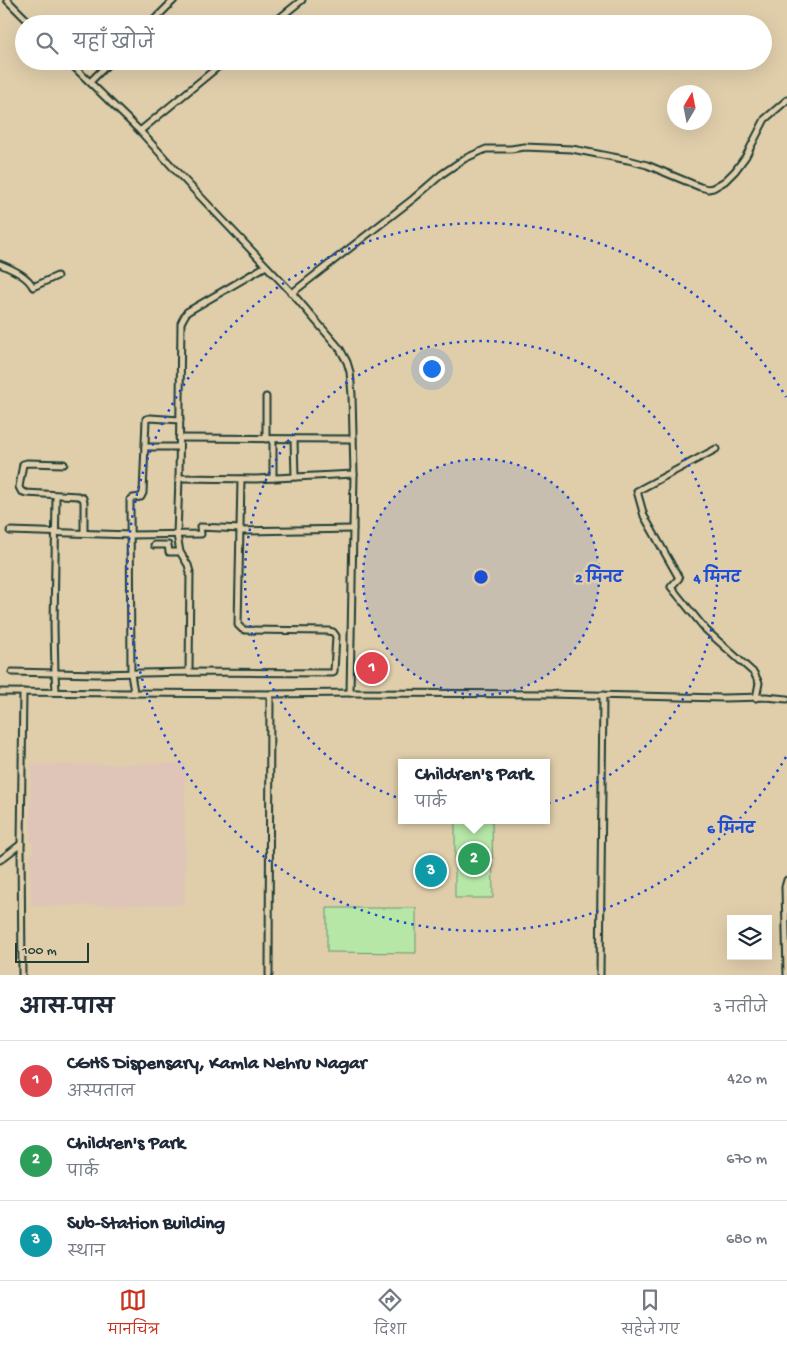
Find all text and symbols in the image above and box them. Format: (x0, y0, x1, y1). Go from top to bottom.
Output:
search box (15, 15, 772, 70)
icon: search (33, 29, 61, 57)
text: यहाँ खोजें (73, 33, 154, 56)
north arrow (667, 85, 712, 130)
your location (419, 356, 445, 382)
text: 2 मिनट (575, 564, 624, 588)
text: 4 मिनट (692, 564, 742, 588)
centre of rings (472, 568, 490, 586)
pin: 1 (356, 649, 388, 687)
popup (398, 759, 550, 824)
text: Children's Park (415, 764, 533, 787)
text: पार्क (415, 795, 446, 814)
text: 6 मिनट (707, 815, 756, 839)
pin: 2 (458, 840, 490, 878)
pin: 3 (415, 852, 447, 890)
map controls (727, 915, 772, 960)
button: layers (727, 915, 772, 960)
scale bar (15, 940, 89, 963)
text: 100 m (22, 943, 57, 960)
text: आस-पास (20, 997, 114, 1022)
text: 3 नतीजे (713, 1000, 767, 1019)
text: CGHS Dispensary, Kamla Nehru Nagar (67, 1053, 367, 1076)
text: 1 (33, 1071, 39, 1090)
text: 420 m (727, 1071, 767, 1090)
text: अस्पताल (67, 1084, 135, 1103)
text: Children's Park (67, 1133, 185, 1156)
text: 2 (32, 1151, 40, 1170)
text: 670 m (726, 1151, 767, 1170)
text: पार्क (67, 1164, 98, 1183)
text: Sub-Station Building (67, 1213, 225, 1236)
text: 3 (32, 1231, 40, 1250)
text: 680 m (726, 1231, 767, 1250)
text: स्थान (67, 1244, 105, 1263)
tab: मानचित्र (108, 1286, 159, 1345)
tab: दिशा (374, 1286, 406, 1345)
tab: सहेजे गए (621, 1286, 679, 1345)

